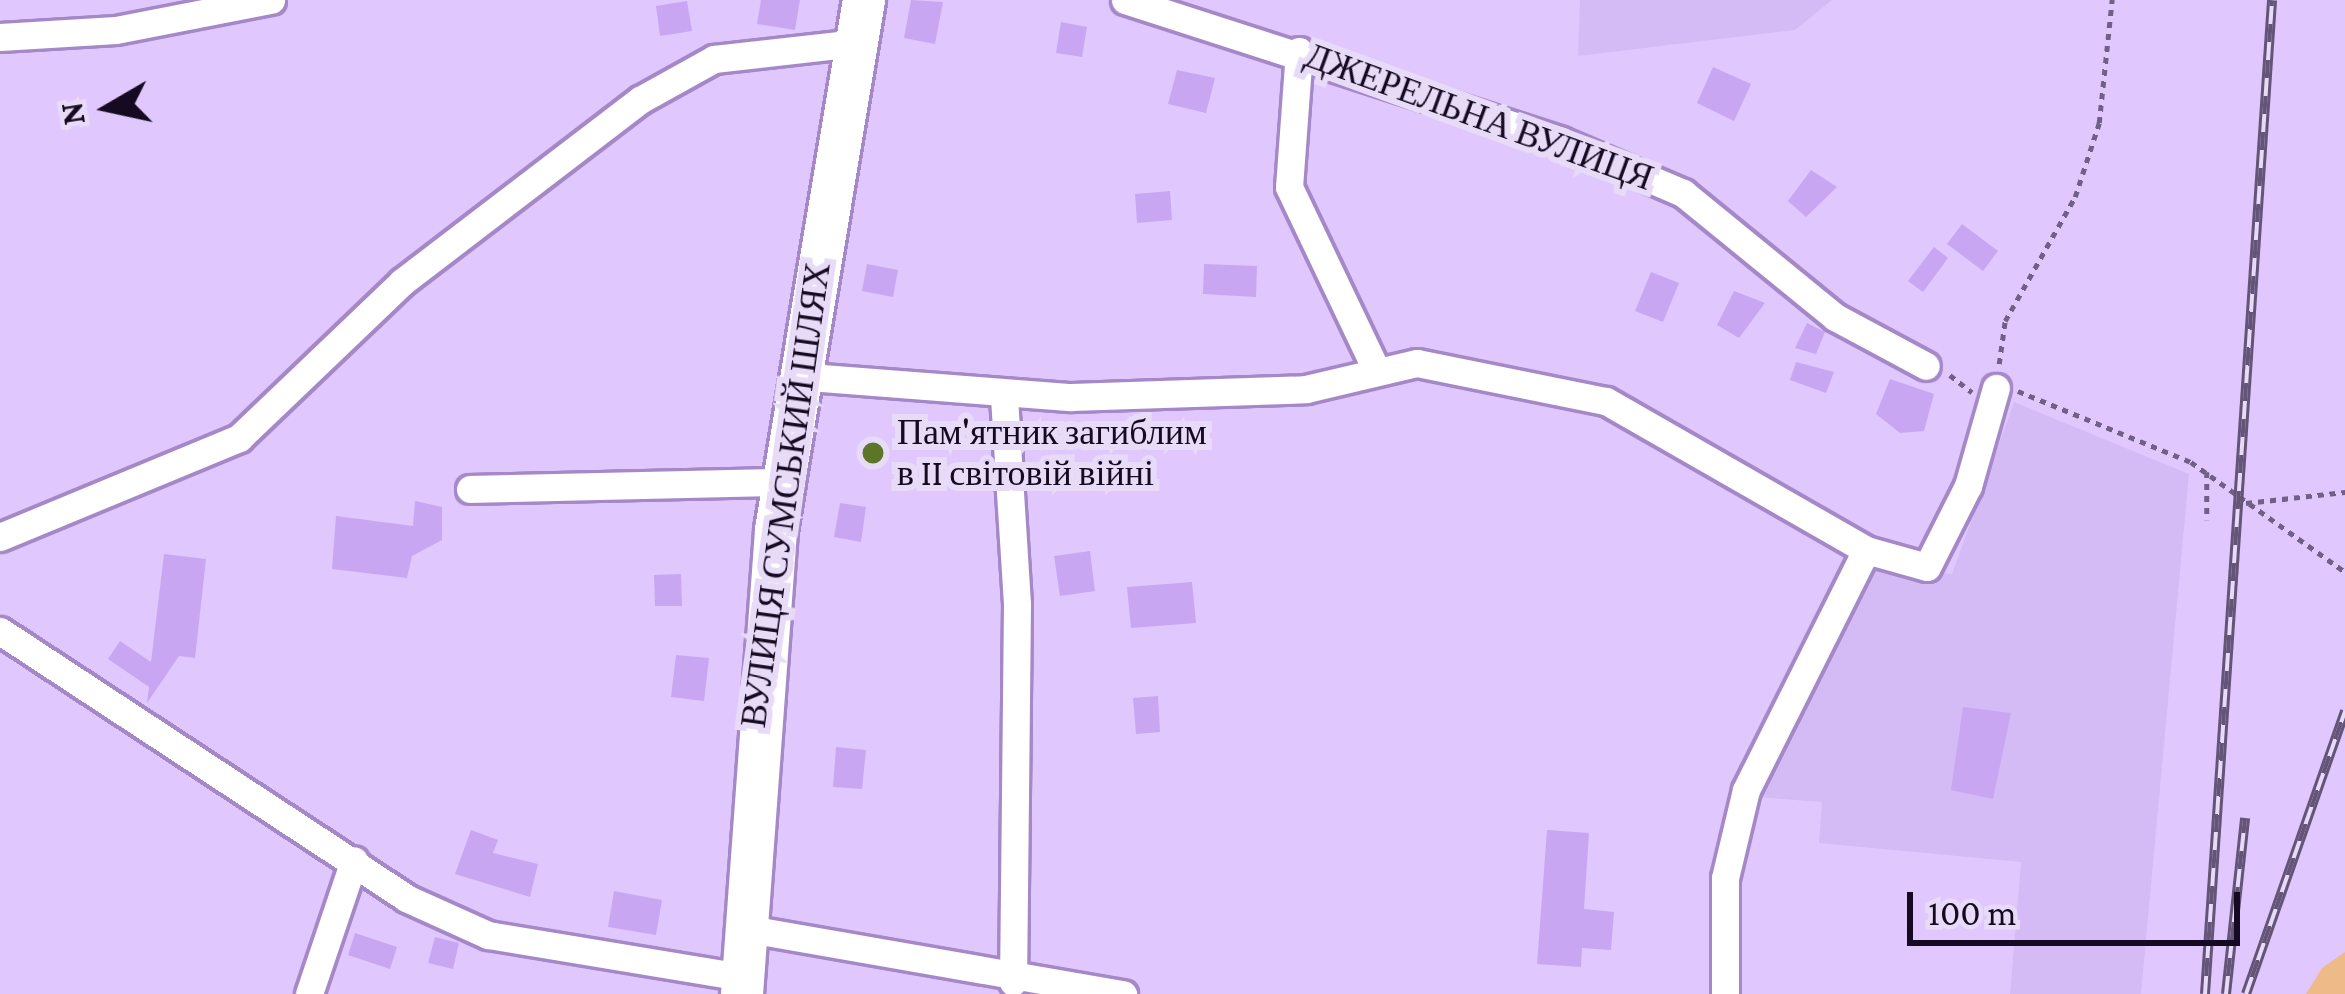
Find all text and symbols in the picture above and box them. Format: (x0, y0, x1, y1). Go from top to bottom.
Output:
street label: ДЖЕРЕЛЬНА ВУЛИЦЯ (1299, 34, 1659, 200)
north arrow (48, 48, 168, 168)
text: N (52, 100, 92, 128)
street label: ВУЛИЦЯ СУМСЬКИЙ ШЛЯХ (732, 260, 840, 730)
place label: Пам'ятник загиблим в II світовій війні (897, 410, 1207, 495)
marker: Пам'ятник загиблим в II світовій війні (860, 440, 886, 466)
scale bar (1913, 868, 2246, 942)
text: 100 m (1928, 893, 2016, 933)

